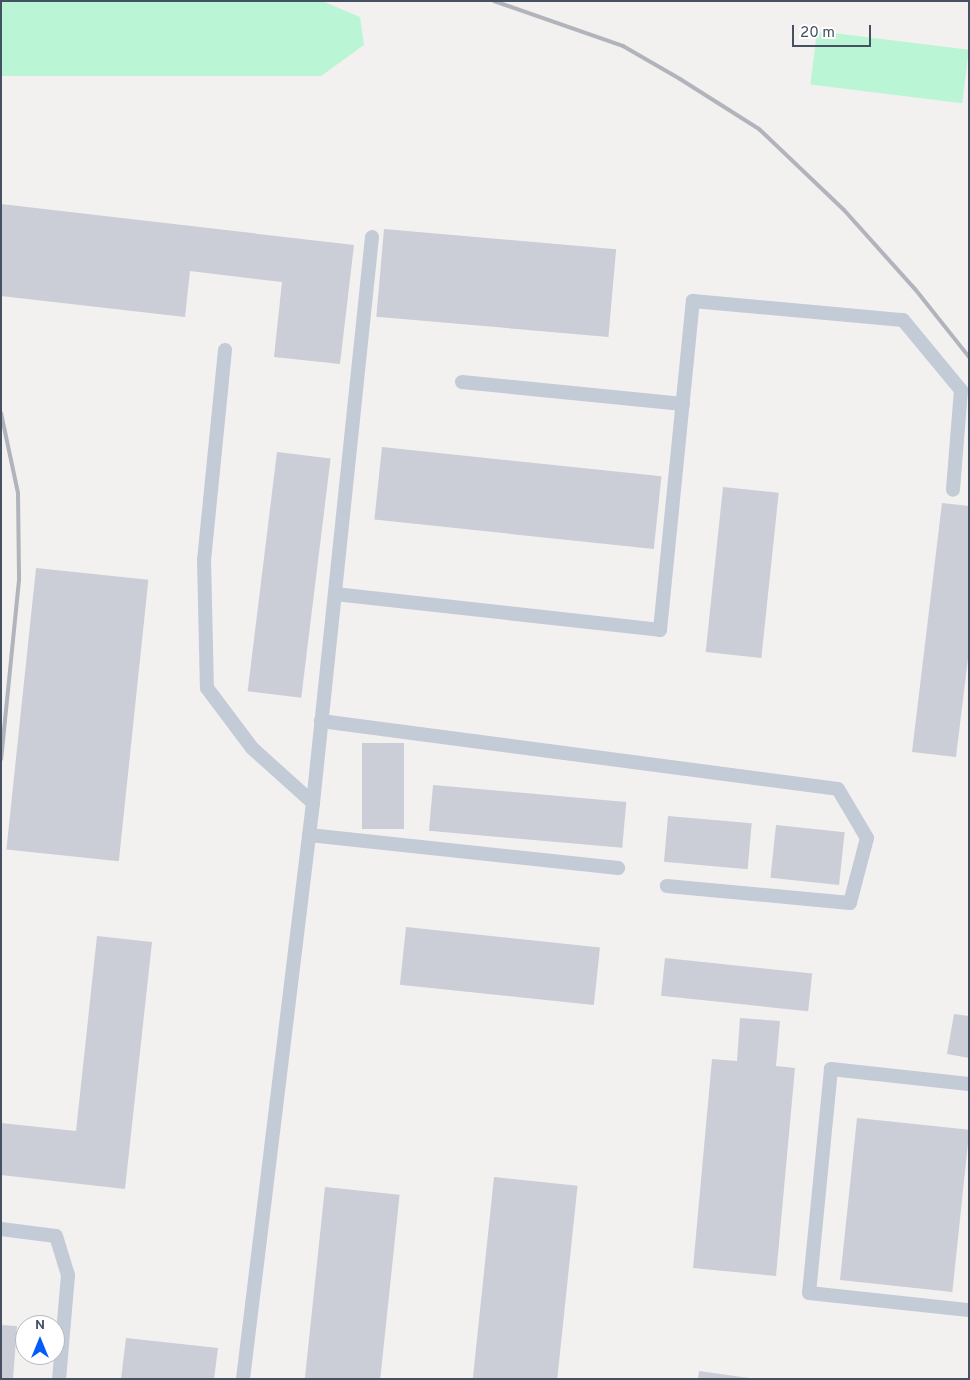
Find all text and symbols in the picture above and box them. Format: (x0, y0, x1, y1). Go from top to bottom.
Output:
scale bar (795, 15, 874, 47)
text: 20 m (800, 24, 835, 43)
north arrow (15, 1315, 65, 1365)
text: N (35, 1317, 45, 1334)

